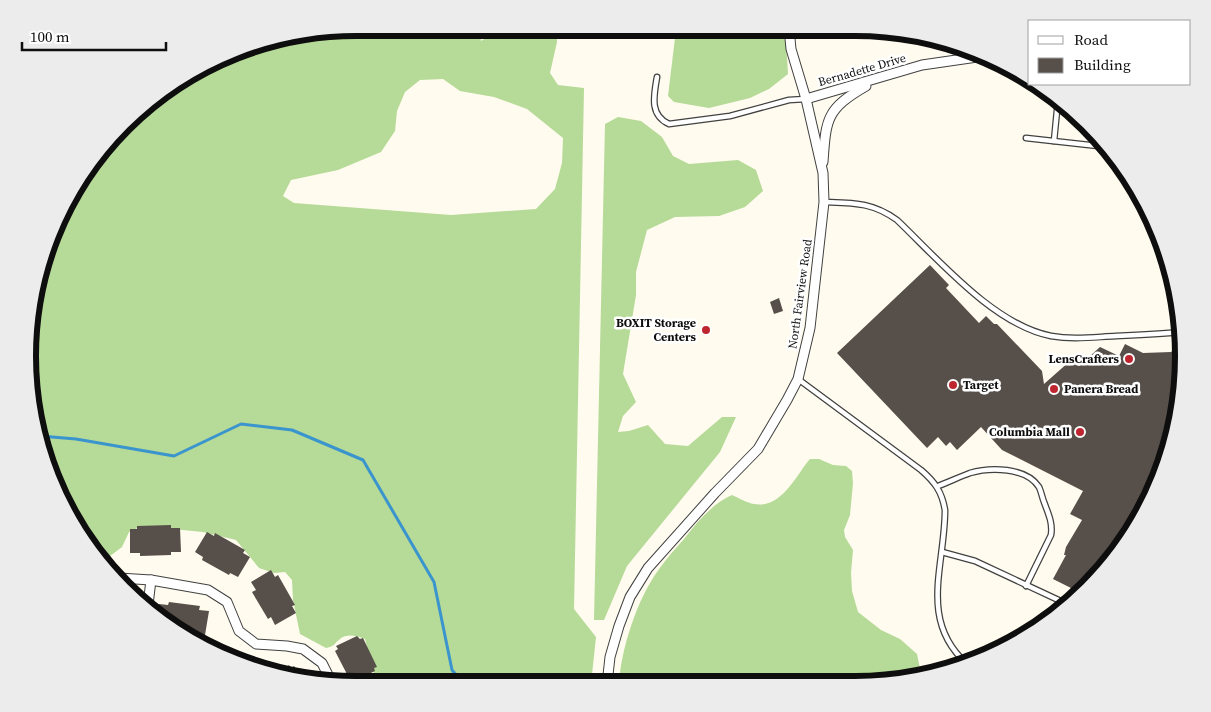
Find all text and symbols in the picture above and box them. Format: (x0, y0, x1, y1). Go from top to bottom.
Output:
scale bar (22, 20, 166, 52)
legend (1028, 20, 1191, 85)
text: 100 m (30, 26, 70, 47)
text: Road (1074, 29, 1108, 50)
street label: Bernadette Drive (816, 50, 908, 90)
text: Building (1074, 54, 1131, 75)
street label: North Fairview Road (784, 238, 816, 350)
place label: BOXIT Storage Centers (616, 315, 697, 345)
marker: BOXIT Storage Centers (700, 324, 712, 336)
place label: LensCrafters (1048, 351, 1120, 367)
marker: LensCrafters (1123, 353, 1135, 365)
place label: Target (963, 377, 999, 393)
marker: Target (947, 379, 959, 391)
place label: Panera Bread (1064, 381, 1138, 397)
marker: Panera Bread (1048, 383, 1060, 395)
place label: Columbia Mall (989, 424, 1070, 440)
marker: Columbia Mall (1074, 426, 1086, 438)

